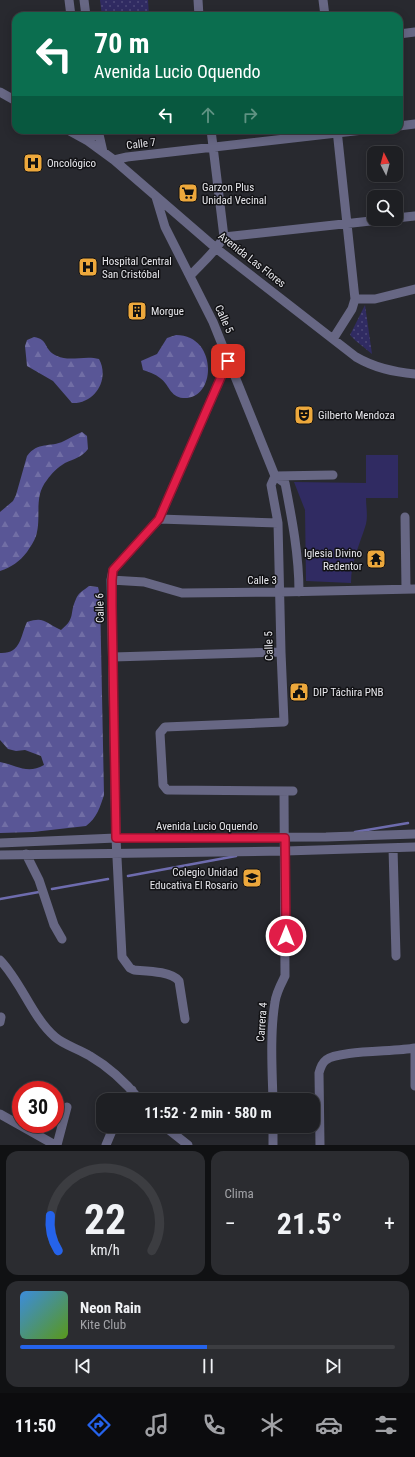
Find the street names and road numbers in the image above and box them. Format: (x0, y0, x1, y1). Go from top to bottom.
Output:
street label: Calle 7 (125, 136, 157, 152)
street label: Avenida Las Flores (216, 230, 288, 290)
street label: Calle 5 (212, 303, 236, 335)
street label: Calle 3 (247, 574, 277, 587)
street label: Calle 6 (93, 593, 107, 623)
street label: Calle 5 (262, 631, 276, 661)
street label: Avenida Lucio Oquendo (156, 820, 258, 833)
street label: Carrera 4 (254, 1001, 270, 1042)

